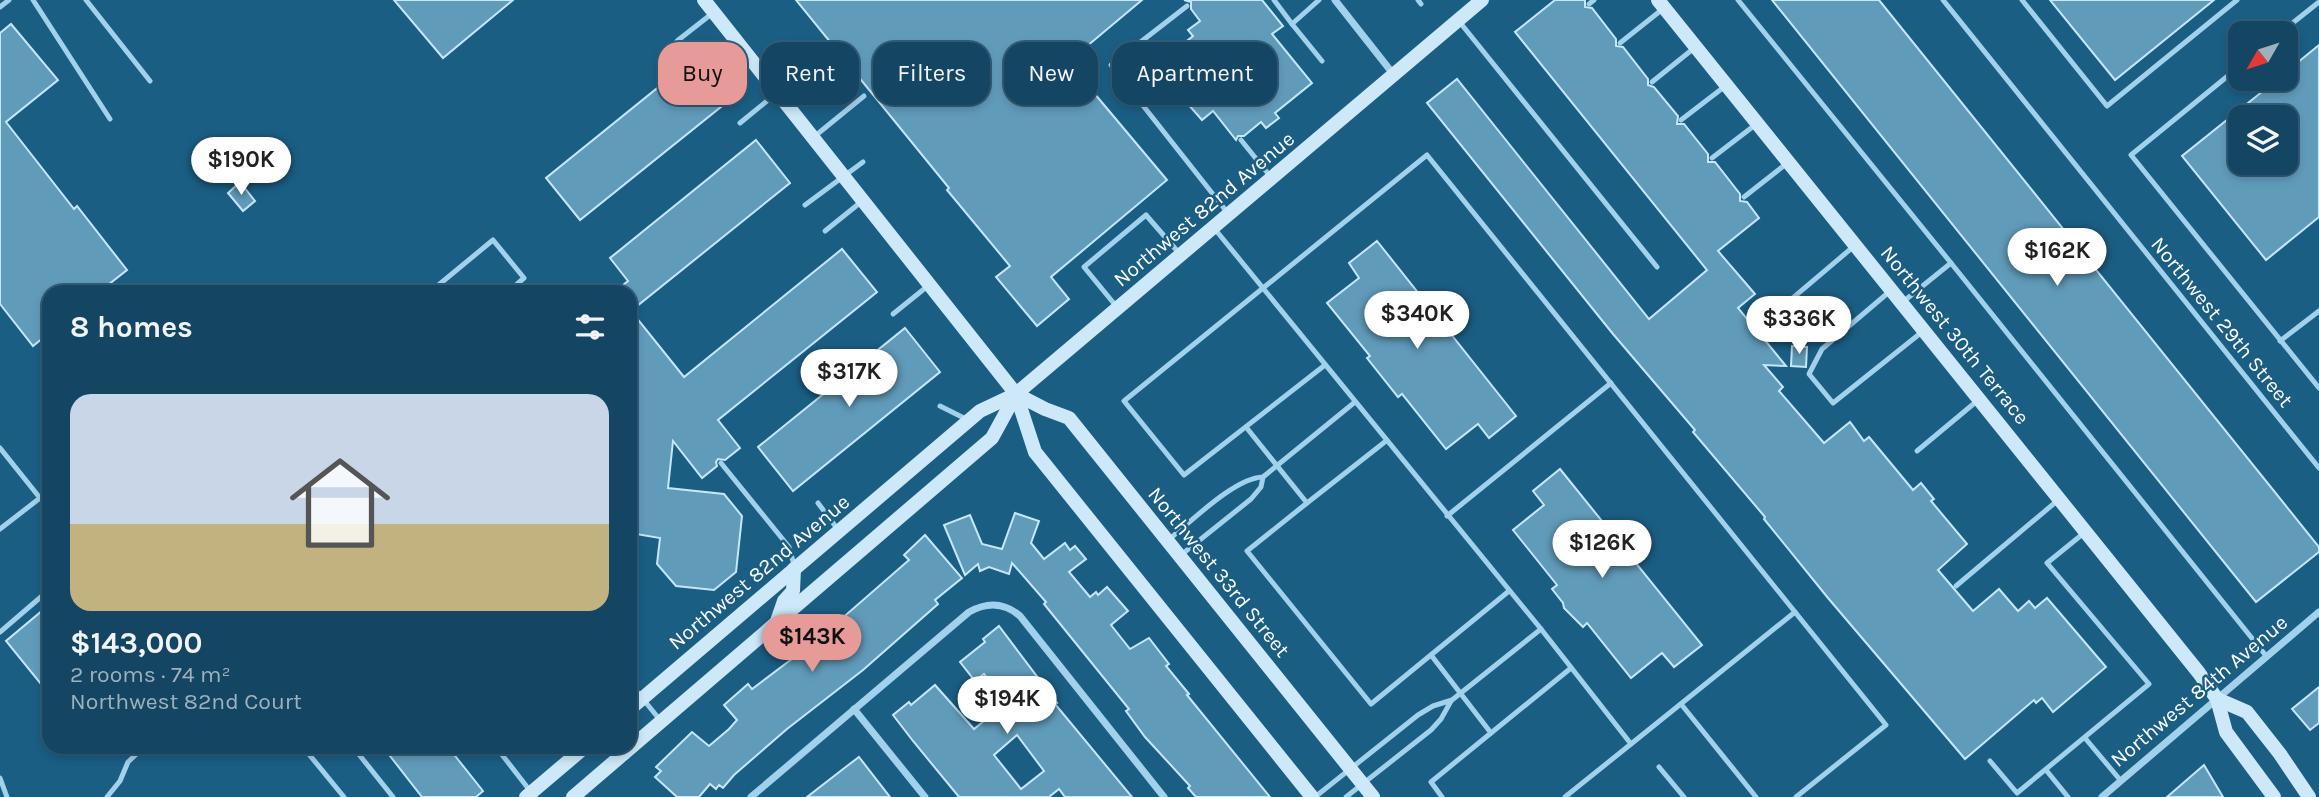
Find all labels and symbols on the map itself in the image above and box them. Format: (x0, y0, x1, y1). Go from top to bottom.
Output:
north arrow (2228, 21, 2298, 91)
street label: Northwest 82nd Avenue (1109, 126, 1299, 292)
pin: $190K (192, 138, 290, 197)
pin: $162K (2008, 229, 2106, 288)
street label: Northwest 29th Street (2146, 232, 2298, 412)
street label: Northwest 30th Terrace (1876, 241, 2034, 429)
pin: $340K (1368, 292, 1466, 351)
pin: $336K (1750, 296, 1848, 356)
pin: $317K (800, 350, 898, 409)
street label: Northwest 33rd Street (1143, 482, 1295, 662)
street label: Northwest 82nd Avenue (664, 489, 854, 655)
pin: $126K (1553, 520, 1651, 580)
street label: Northwest 84th Avenue (2106, 610, 2292, 772)
pin: $143K (763, 614, 861, 674)
pin: $194K (958, 676, 1056, 736)

